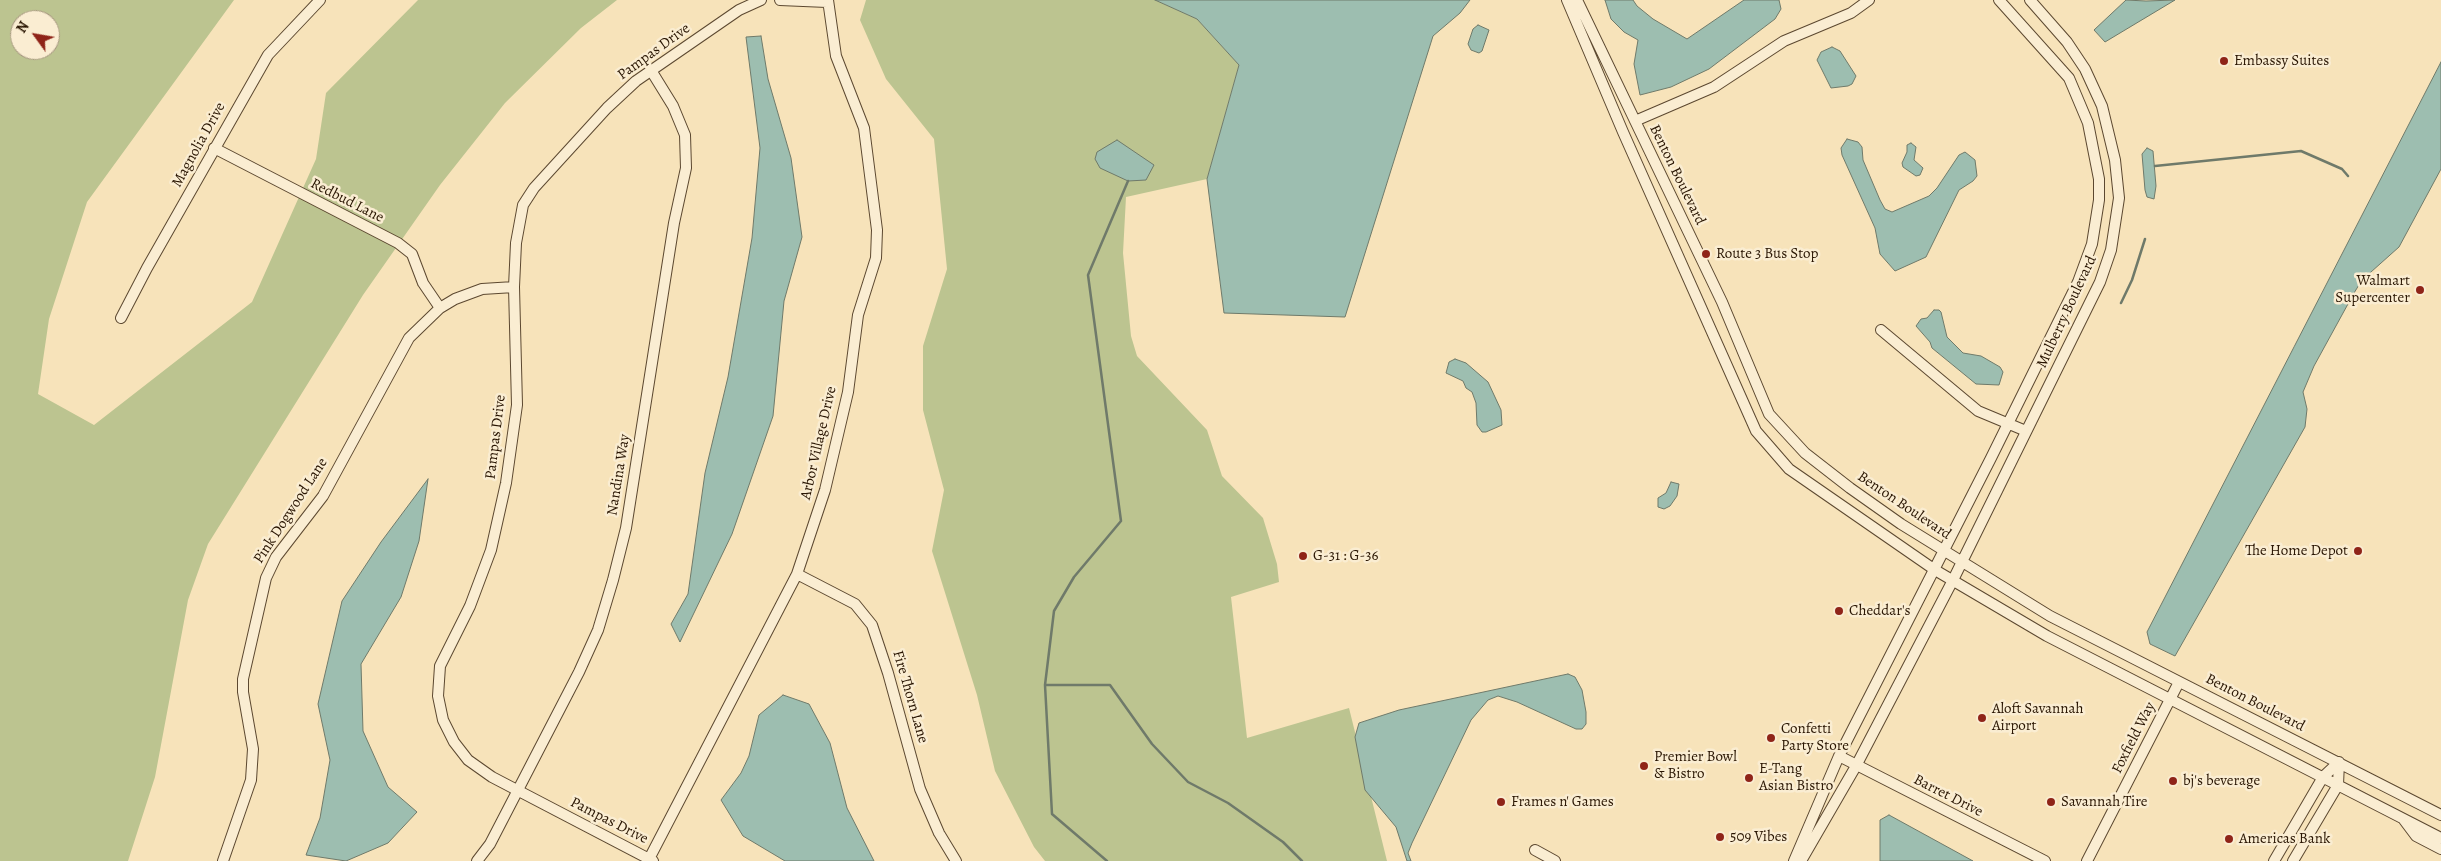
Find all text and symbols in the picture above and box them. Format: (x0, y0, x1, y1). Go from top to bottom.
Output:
north arrow (10, 10, 60, 60)
text: N (12, 18, 33, 37)
street label: Pampas Drive (614, 20, 694, 84)
place label: Embassy Suites (2234, 52, 2329, 70)
marker: Embassy Suites (2218, 55, 2230, 67)
street label: Magnolia Drive (168, 99, 230, 191)
street label: Benton Boulevard (1645, 122, 1709, 228)
street label: Redbud Lane (307, 175, 387, 227)
place label: Route 3 Bus Stop (1716, 245, 1819, 263)
marker: Route 3 Bus Stop (1700, 248, 1712, 260)
street label: Mulberry Boulevard (2033, 253, 2101, 371)
place label: Walmart Supercenter (2335, 272, 2410, 307)
marker: Walmart Supercenter (2414, 284, 2426, 296)
street label: Arbor Village Drive (797, 384, 841, 502)
street label: Pampas Drive (482, 394, 510, 480)
street label: Nandina Way (604, 433, 634, 517)
street label: Pink Dogwood Lane (250, 455, 332, 567)
street label: Benton Boulevard (1854, 468, 1954, 544)
place label: The Home Depot (2245, 542, 2348, 560)
marker: The Home Depot (2352, 545, 2364, 557)
place label: G-31 : G-36 (1313, 547, 1378, 565)
marker: G-31 : G-36 (1297, 550, 1309, 562)
place label: Cheddar's (1849, 602, 1911, 620)
marker: Cheddar's (1833, 605, 1845, 617)
street label: Fire Thorn Lane (888, 649, 932, 745)
street label: Benton Boulevard (2202, 670, 2308, 736)
street label: Foxfield Way (2108, 699, 2160, 777)
place label: Aloft Savannah Airport (1992, 700, 2084, 735)
marker: Aloft Savannah Airport (1976, 712, 1988, 724)
place label: Confetti Party Store (1781, 720, 1849, 755)
marker: Confetti Party Store (1765, 732, 1777, 744)
place label: Premier Bowl & Bistro (1654, 748, 1737, 783)
marker: Premier Bowl & Bistro (1638, 760, 1650, 772)
place label: E-Tang Asian Bistro (1759, 760, 1833, 795)
street label: Barret Drive (1910, 771, 1986, 821)
marker: E-Tang Asian Bistro (1743, 772, 1755, 784)
place label: bj's beverage (2183, 772, 2260, 790)
marker: bj's beverage (2167, 775, 2179, 787)
place label: Frames n' Games (1511, 793, 1614, 811)
place label: Savannah Tire (2061, 793, 2147, 811)
street label: Pampas Drive (567, 794, 651, 848)
marker: Frames n' Games (1495, 796, 1507, 808)
marker: Savannah Tire (2045, 796, 2057, 808)
place label: 509 Vibes (1730, 828, 1787, 846)
place label: Americas Bank (2239, 830, 2330, 848)
marker: 509 Vibes (1714, 831, 1726, 843)
marker: Americas Bank (2223, 833, 2235, 845)

